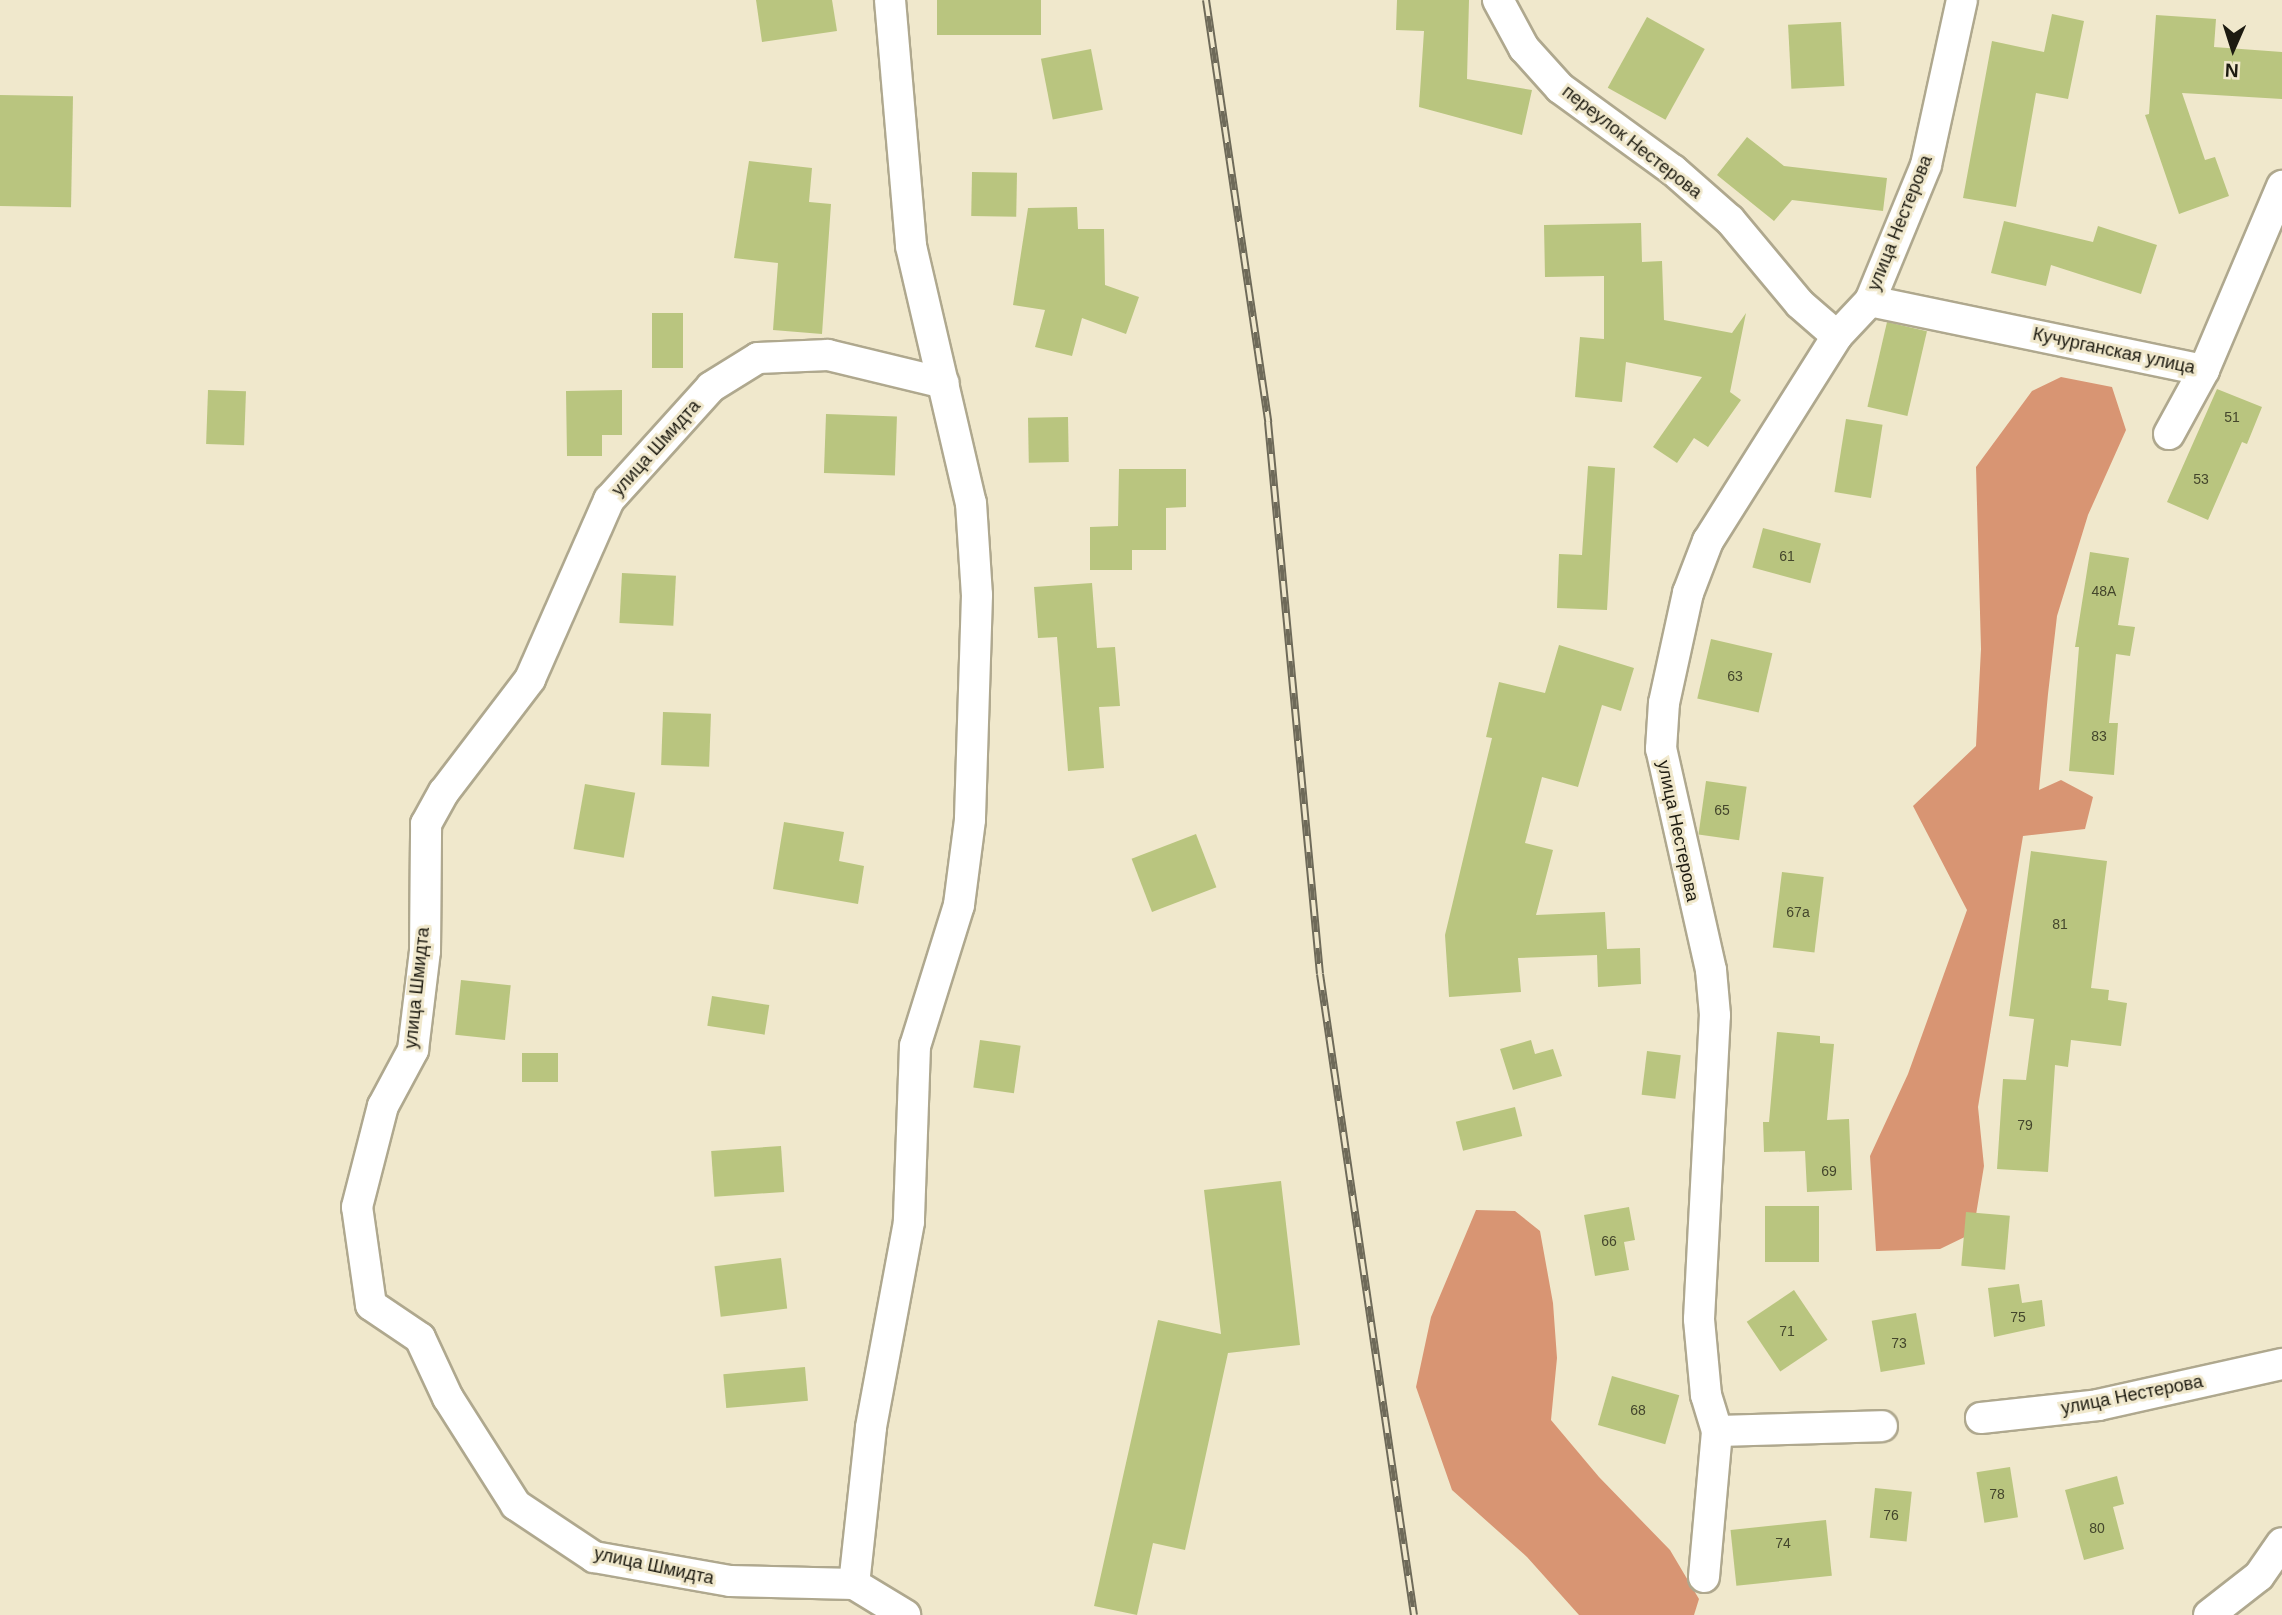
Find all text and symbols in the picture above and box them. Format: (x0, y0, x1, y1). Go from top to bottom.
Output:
north arrow (2198, 14, 2268, 84)
text: N (2224, 60, 2239, 81)
street label: переулок Нестерова (1558, 81, 1706, 203)
street label: улица Нестерова (1863, 152, 1937, 294)
street label: Кучурганская улица (2031, 323, 2197, 379)
street label: улица Шмидта (607, 395, 705, 501)
house number: 51 (2224, 409, 2240, 425)
house number: 53 (2193, 471, 2209, 487)
house number: 61 (1779, 548, 1795, 564)
house number: 48А (2092, 583, 2116, 599)
house number: 63 (1727, 668, 1743, 684)
house number: 83 (2091, 728, 2107, 744)
street label: улица Нестерова (1652, 758, 1704, 904)
house number: 65 (1714, 802, 1730, 818)
house number: 67а (1786, 904, 1810, 920)
house number: 81 (2052, 916, 2068, 932)
street label: улица Шмидта (400, 926, 434, 1050)
house number: 79 (2017, 1117, 2033, 1133)
house number: 69 (1821, 1163, 1837, 1179)
house number: 66 (1601, 1233, 1617, 1249)
house number: 75 (2010, 1309, 2026, 1325)
house number: 71 (1779, 1323, 1795, 1339)
house number: 73 (1891, 1335, 1907, 1351)
street label: улица Нестерова (2059, 1371, 2205, 1419)
house number: 68 (1630, 1402, 1646, 1418)
house number: 78 (1989, 1486, 2005, 1502)
house number: 76 (1883, 1507, 1899, 1523)
house number: 80 (2089, 1520, 2105, 1536)
house number: 74 (1775, 1535, 1791, 1551)
street label: улица Шмидта (592, 1543, 716, 1589)

